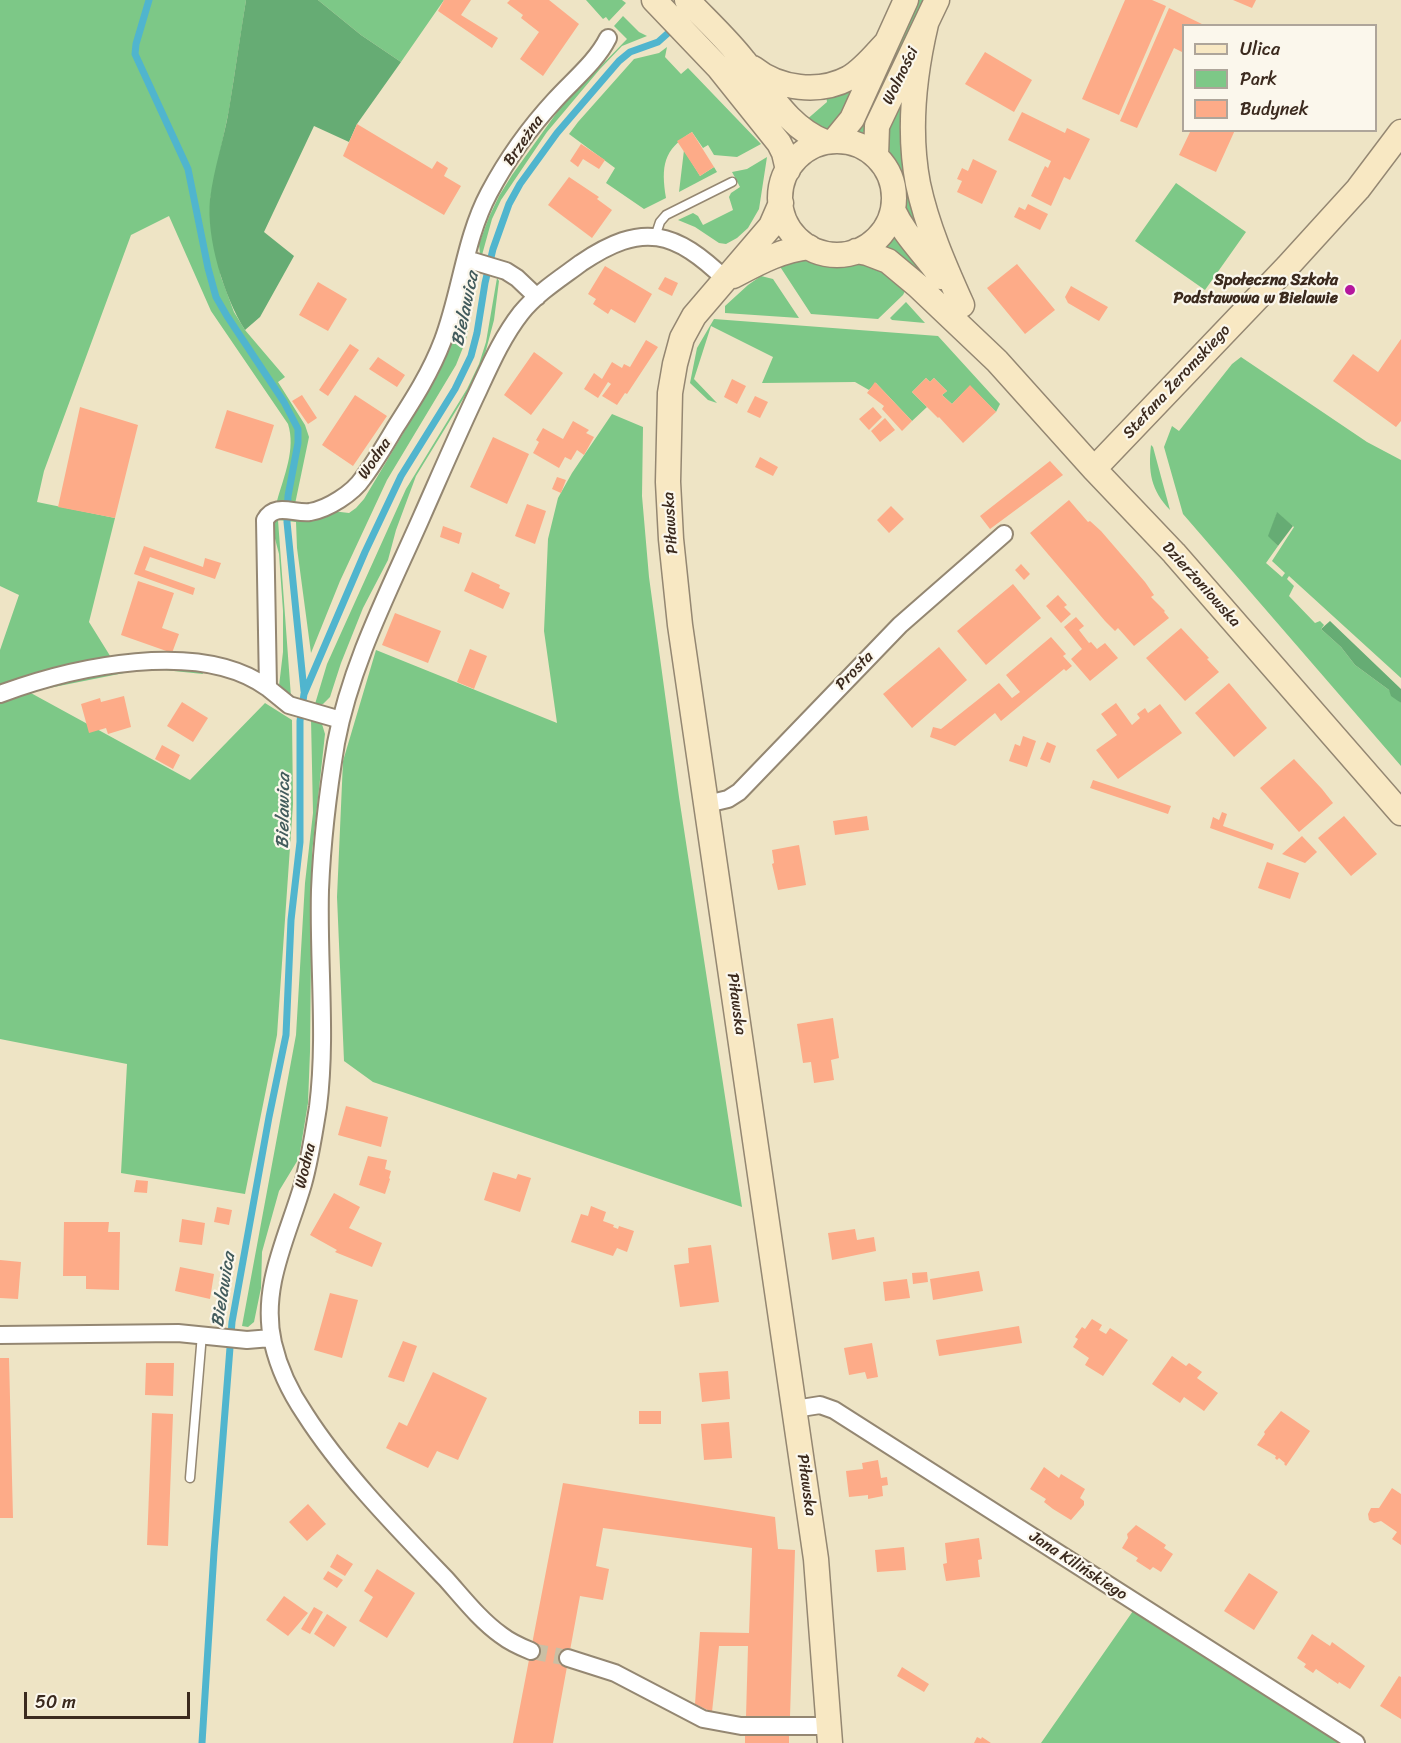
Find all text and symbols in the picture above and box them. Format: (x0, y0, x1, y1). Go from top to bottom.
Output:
legend (1182, 24, 1377, 132)
text: Ulica (1240, 33, 1280, 65)
street label: Wolności (879, 44, 923, 108)
text: Park (1240, 63, 1277, 95)
text: Budynek (1240, 93, 1308, 125)
street label: Brzeżna (500, 112, 548, 170)
water label: Bielawica (448, 270, 484, 348)
place label: Społeczna Szkoła Podstawowa w Bielawie (1173, 271, 1338, 309)
marker: Społeczna Szkoła Podstawowa w Bielawie (1343, 283, 1357, 297)
street label: Stefana Żeromskiego (1119, 321, 1235, 443)
street label: Wodna (354, 435, 396, 483)
street label: Piławska (659, 491, 683, 555)
street label: Dzierżoniowska (1158, 538, 1244, 632)
street label: Prosta (832, 648, 878, 694)
water label: Bielawica (273, 773, 295, 849)
street label: Piławska (722, 972, 750, 1036)
street label: Wodna (292, 1142, 320, 1190)
water label: Bielawica (207, 1251, 241, 1329)
street label: Piławska (792, 1453, 820, 1517)
street label: Jana Kilińskiego (1025, 1527, 1131, 1605)
scale bar (27, 1680, 194, 1718)
text: 50 m (35, 1686, 76, 1718)

